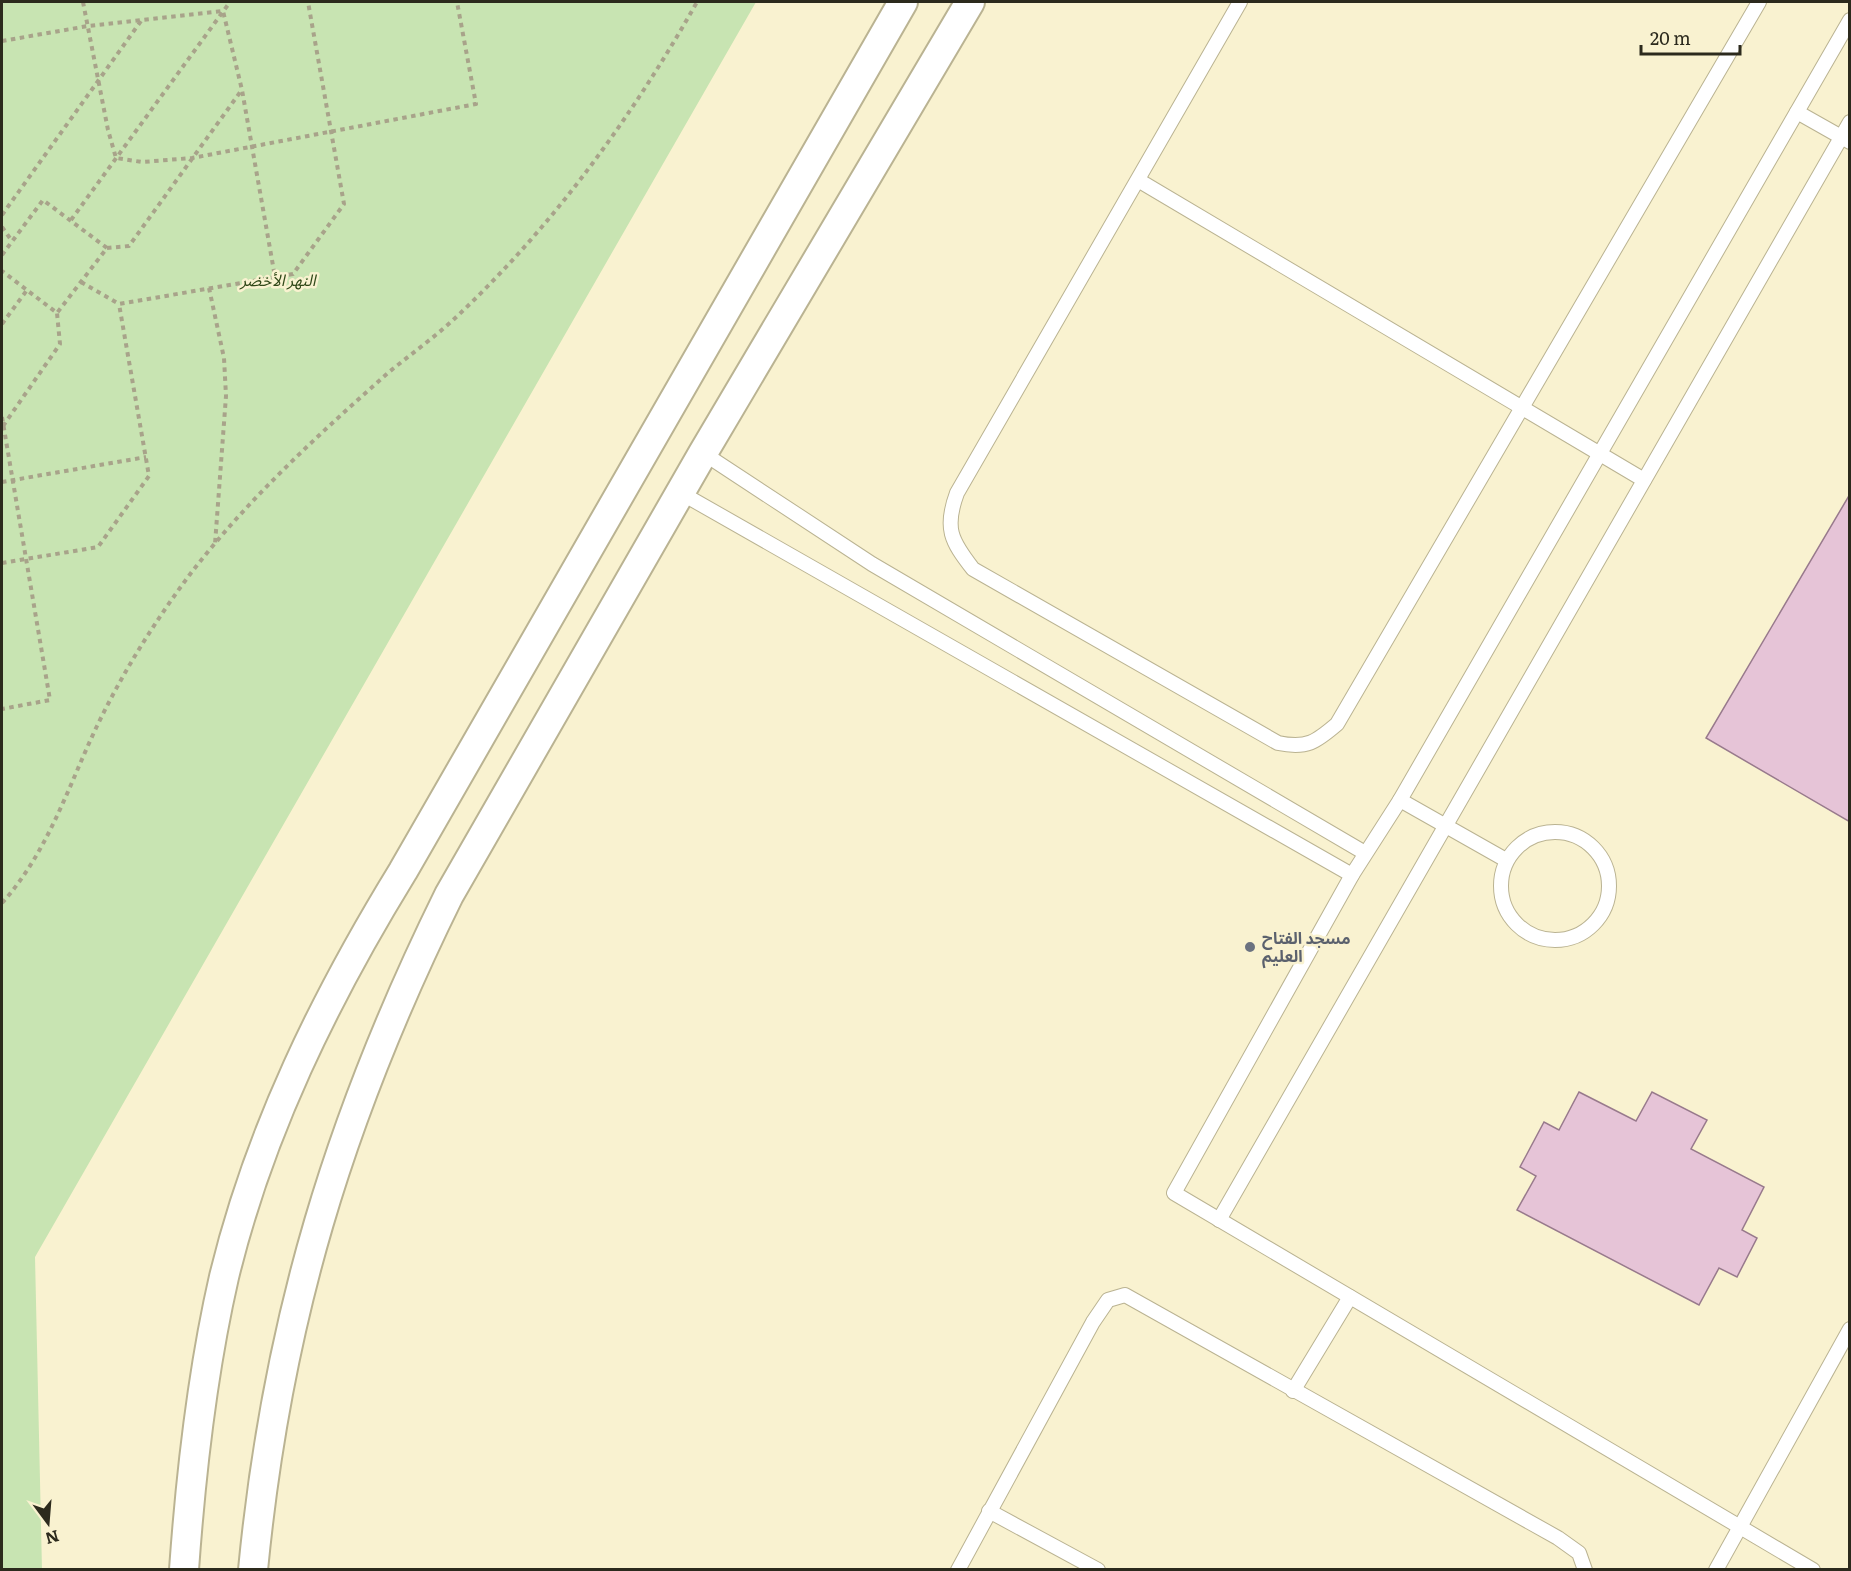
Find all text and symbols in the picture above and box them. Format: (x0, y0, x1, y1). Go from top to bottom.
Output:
scale bar (1641, 18, 1740, 56)
text: 20 m (1650, 24, 1691, 51)
park label: النهر الأخضر (238, 267, 318, 291)
place label: مسجد الفتاح العليم (1262, 925, 1351, 969)
marker: مسجد الفتاح العليم (1243, 940, 1257, 954)
north arrow (18, 1493, 78, 1553)
text: N (43, 1525, 62, 1552)

